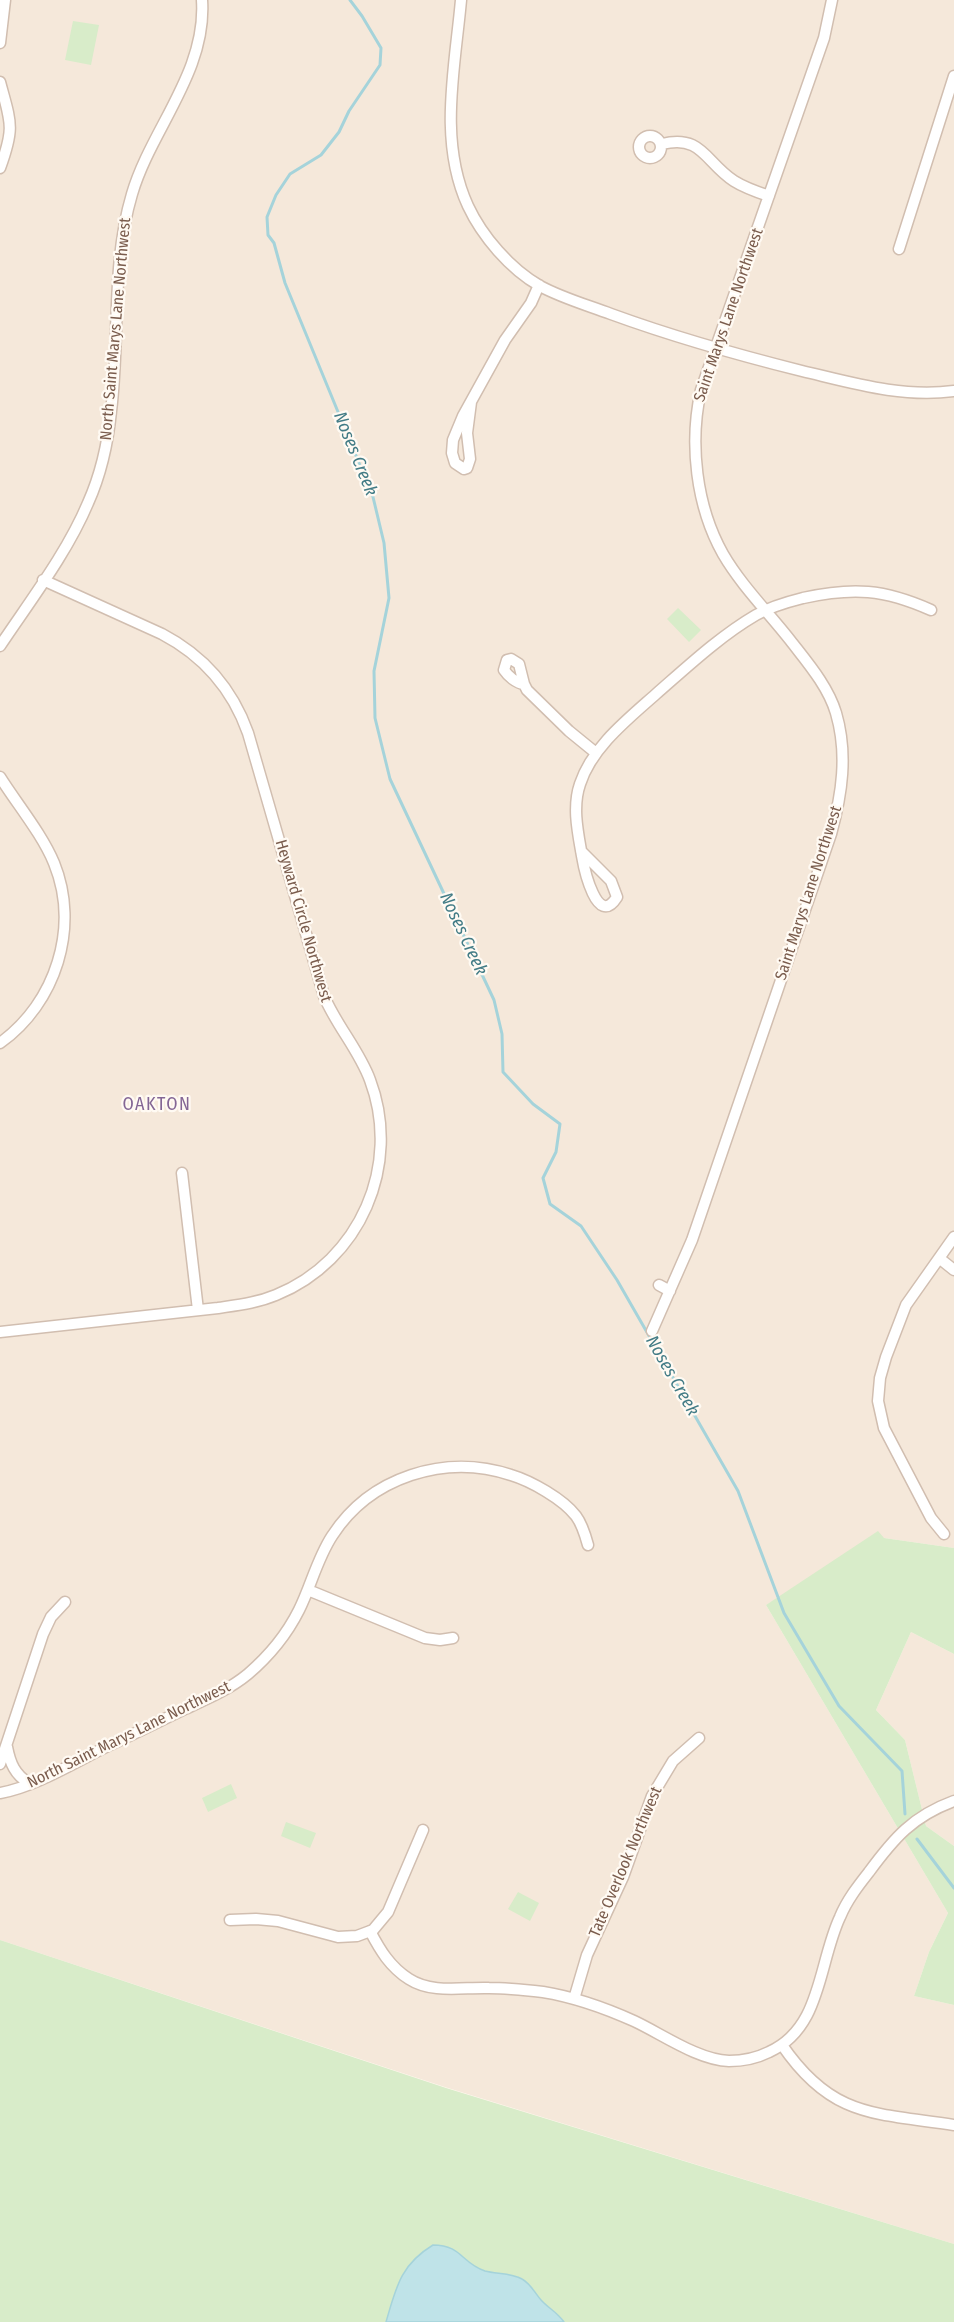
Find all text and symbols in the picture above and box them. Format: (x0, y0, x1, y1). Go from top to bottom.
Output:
street label: North Saint Marys Lane Northwest (97, 217, 135, 441)
street label: Saint Marys Lane Northwest (690, 226, 768, 404)
water label: Noses Creek (328, 409, 382, 499)
street label: Saint Marys Lane Northwest (772, 803, 846, 983)
street label: Heyward Circle Northwest (271, 838, 335, 1004)
water label: Noses Creek (434, 889, 492, 979)
district label: OAKTON (122, 1094, 192, 1116)
water label: Noses Creek (640, 1332, 704, 1420)
street label: North Saint Marys Lane Northwest (24, 1677, 234, 1793)
street label: Tate Overlook Northwest (586, 1784, 666, 1940)

